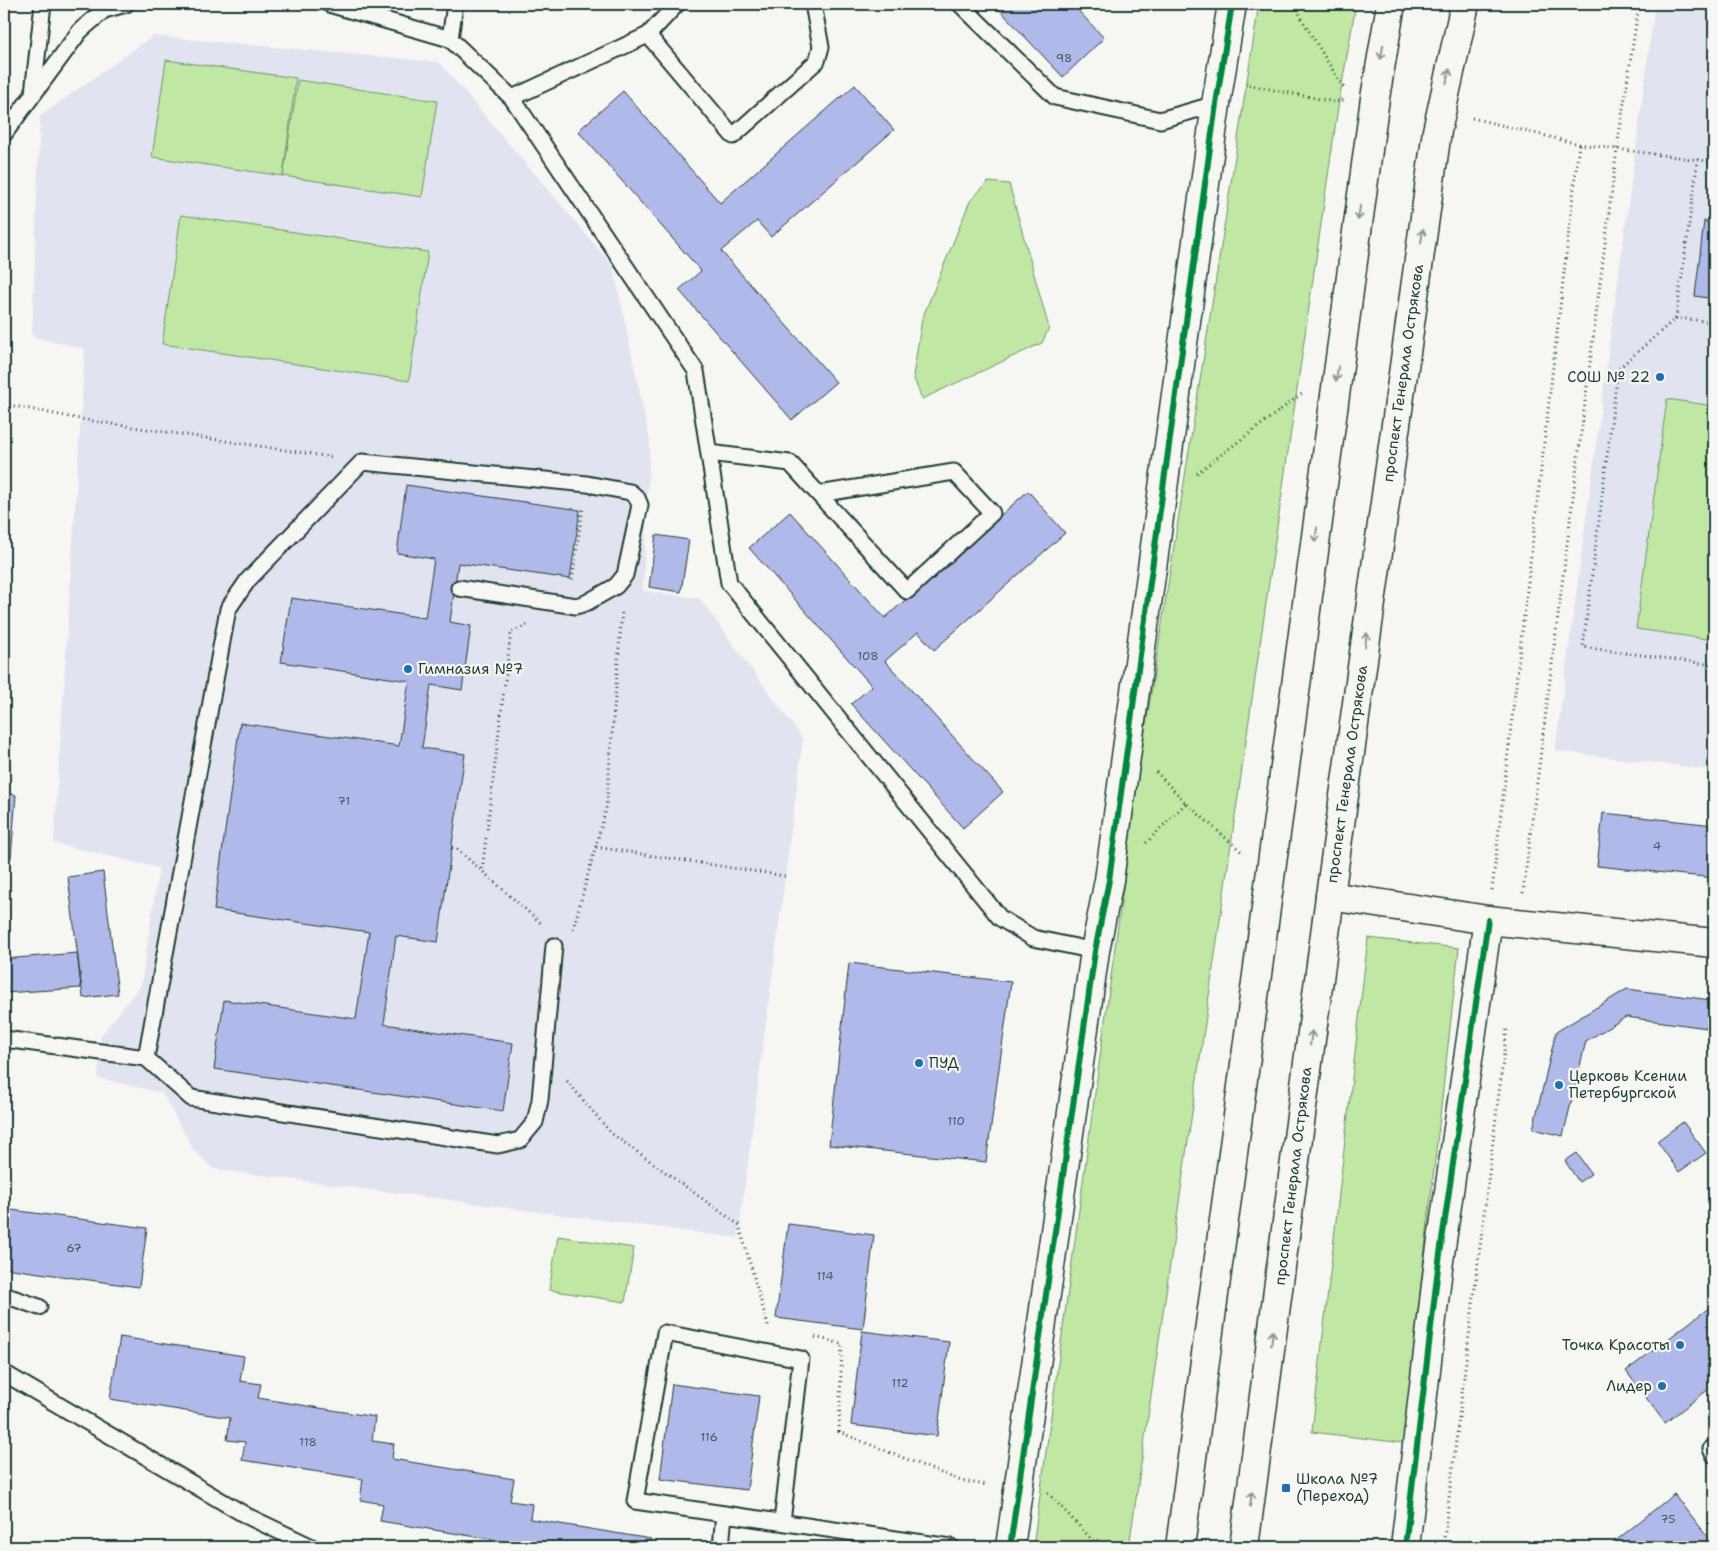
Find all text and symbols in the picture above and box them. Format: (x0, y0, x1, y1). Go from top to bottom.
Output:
one-way arrow (1377, 43, 1387, 59)
house number: 98 (1056, 50, 1072, 66)
one-way arrow (1444, 68, 1453, 84)
one-way arrow (1354, 204, 1364, 220)
one-way arrow (1417, 229, 1427, 245)
street label: проспект Генерала Острякова (1378, 262, 1428, 483)
one-way arrow (1332, 365, 1342, 381)
place label: СОШ № 22 (1567, 367, 1650, 387)
marker: СОШ № 22 (1654, 371, 1666, 383)
one-way arrow (1311, 526, 1321, 542)
one-way arrow (1361, 632, 1371, 648)
house number: 108 (857, 648, 879, 664)
place label: Гимназия №7 (418, 659, 523, 679)
marker: Гимназия №7 (402, 663, 414, 675)
street label: проспект Генерала Острякова (1322, 663, 1372, 884)
house number: 71 (338, 793, 350, 809)
house number: 4 (1653, 838, 1661, 854)
one-way arrow (1306, 1030, 1316, 1046)
place label: ПУД (929, 1053, 960, 1073)
marker: ПУД (913, 1057, 925, 1069)
street label: проспект Генерала Острякова (1270, 1065, 1316, 1286)
place label: Церковь Ксении Петербургской (1569, 1066, 1687, 1103)
marker: Церковь Ксении Петербургской (1553, 1079, 1565, 1091)
house number: 110 (947, 1113, 965, 1129)
house number: 67 (66, 1240, 82, 1256)
house number: 114 (816, 1268, 834, 1284)
one-way arrow (1267, 1330, 1277, 1346)
place label: Точка Красоты (1562, 1335, 1670, 1355)
marker: Точка Красоты (1674, 1339, 1686, 1351)
house number: 112 (891, 1375, 909, 1391)
place label: Лидер (1606, 1376, 1652, 1396)
marker: Лидер (1656, 1380, 1668, 1392)
house number: 116 (700, 1429, 718, 1445)
house number: 118 (299, 1434, 317, 1450)
place label: Школа №7 (Переход) (1296, 1469, 1378, 1506)
marker: Школа №7 (Переход) (1280, 1482, 1292, 1494)
one-way arrow (1246, 1491, 1256, 1507)
house number: 75 (1660, 1511, 1676, 1527)

